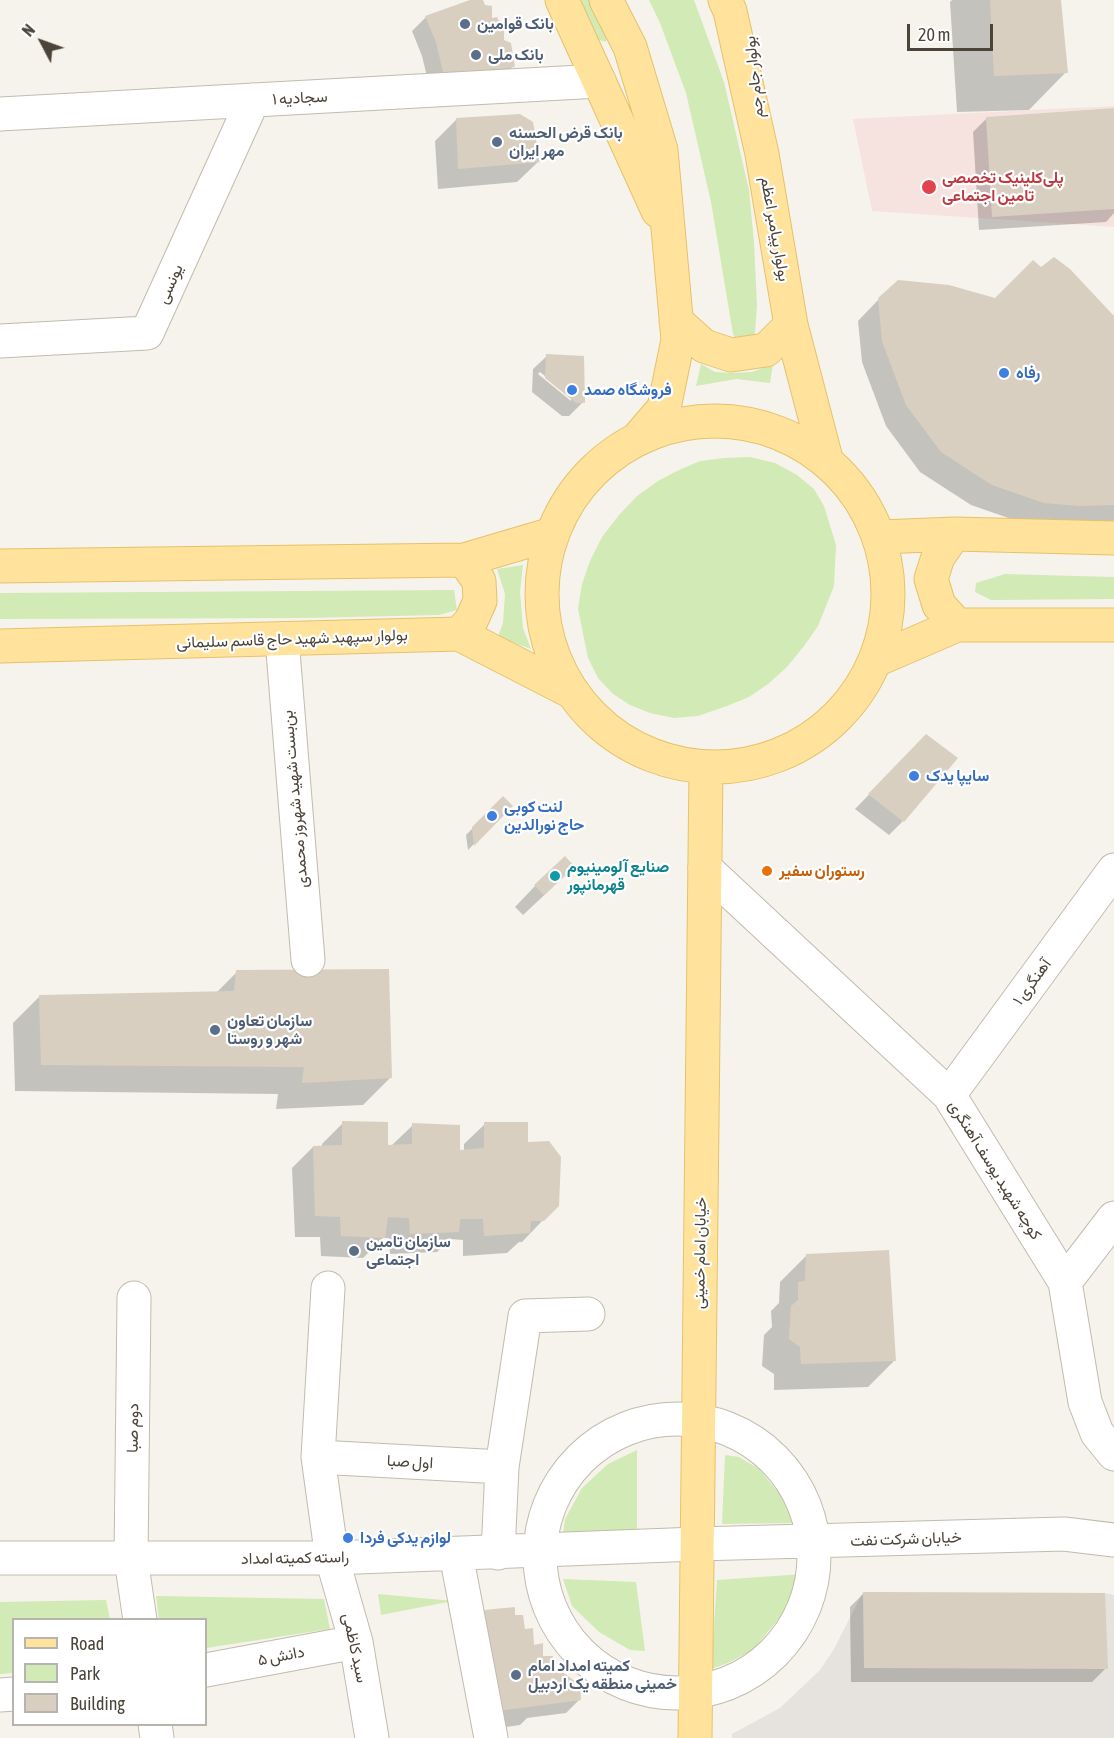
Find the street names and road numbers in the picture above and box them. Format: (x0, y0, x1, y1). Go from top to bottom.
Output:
street label: بولوار جام جم (740, 35, 768, 119)
street label: سجادیه ۱ (272, 87, 328, 109)
street label: بولوار پیامبر اعظم (756, 175, 794, 283)
street label: یونسی (153, 261, 187, 307)
street label: بولوار سپهبد شهید حاج قاسم سلیمانی (176, 625, 408, 653)
street label: بن‌بست شهید شهروز محمدی (278, 709, 312, 889)
street label: آهنگری ۱ (1009, 955, 1055, 1009)
street label: کوچه شهید یوسف آهنگری (944, 1097, 1046, 1243)
street label: خیابان امام خمینی (689, 1197, 711, 1309)
street label: دوم صبا (123, 1403, 143, 1453)
street label: اول صبا (386, 1451, 434, 1473)
street label: خیابان شرکت نفت (850, 1527, 962, 1551)
street label: راسته کمیته امداد (241, 1547, 349, 1569)
street label: سید کاظمی (338, 1611, 372, 1685)
street label: دانش ۵ (256, 1642, 306, 1670)

